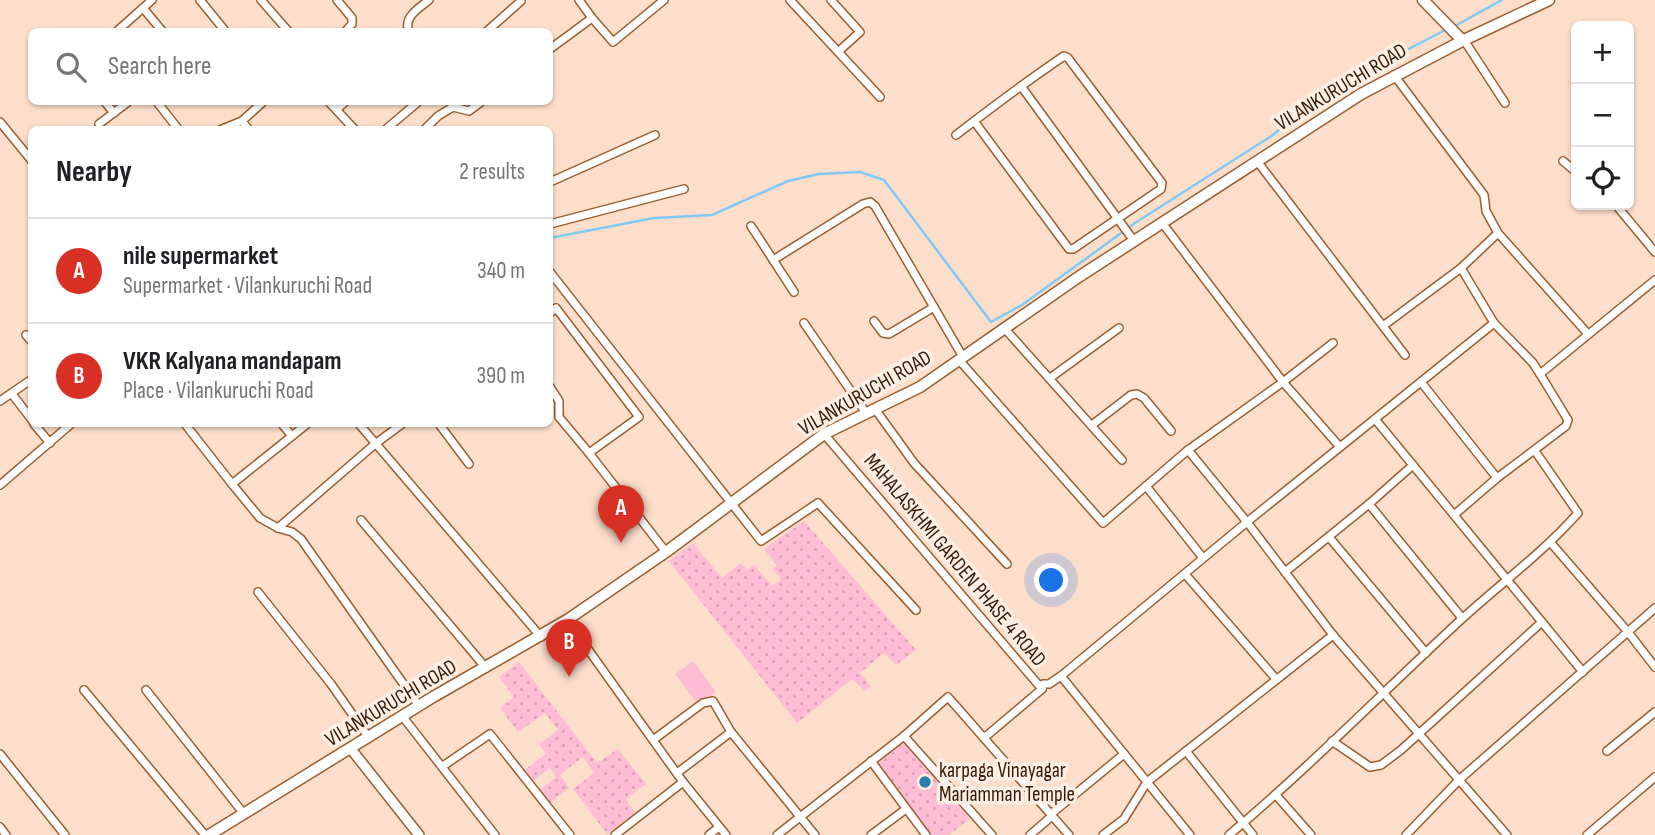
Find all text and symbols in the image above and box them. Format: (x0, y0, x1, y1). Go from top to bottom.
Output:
map controls (1571, 21, 1634, 210)
button: + (1571, 21, 1634, 84)
search box (28, 28, 553, 105)
street label: VILANKURUCHI ROAD (1271, 38, 1411, 136)
icon: search (52, 48, 90, 86)
text: Search here (108, 51, 211, 82)
button: − (1571, 84, 1634, 147)
button: locate (1571, 147, 1634, 210)
text: Nearby (56, 154, 132, 190)
text: 2 results (459, 158, 525, 186)
text: nile supermarket (123, 241, 278, 272)
text: A (74, 257, 84, 285)
text: 340 m (477, 257, 525, 285)
text: Supermarket · Vilankuruchi Road (123, 272, 372, 300)
street label: VILANKURUCHI ROAD (794, 345, 936, 441)
text: VKR Kalyana mandapam (123, 346, 342, 377)
text: B (74, 362, 84, 390)
text: 390 m (476, 362, 525, 390)
text: Place · Vilankuruchi Road (123, 377, 314, 405)
street label: MAHALASKHMI GARDEN PHASE 4 ROAD (859, 448, 1051, 672)
pin: A (598, 485, 644, 543)
your location (1034, 563, 1068, 597)
pin: B (546, 619, 592, 677)
street label: VILANKURUCHI ROAD (321, 654, 461, 752)
place label: karpaga Vinayagar Mariamman Temple (939, 758, 1075, 807)
marker: karpaga Vinayagar Mariamman Temple (917, 774, 933, 790)

